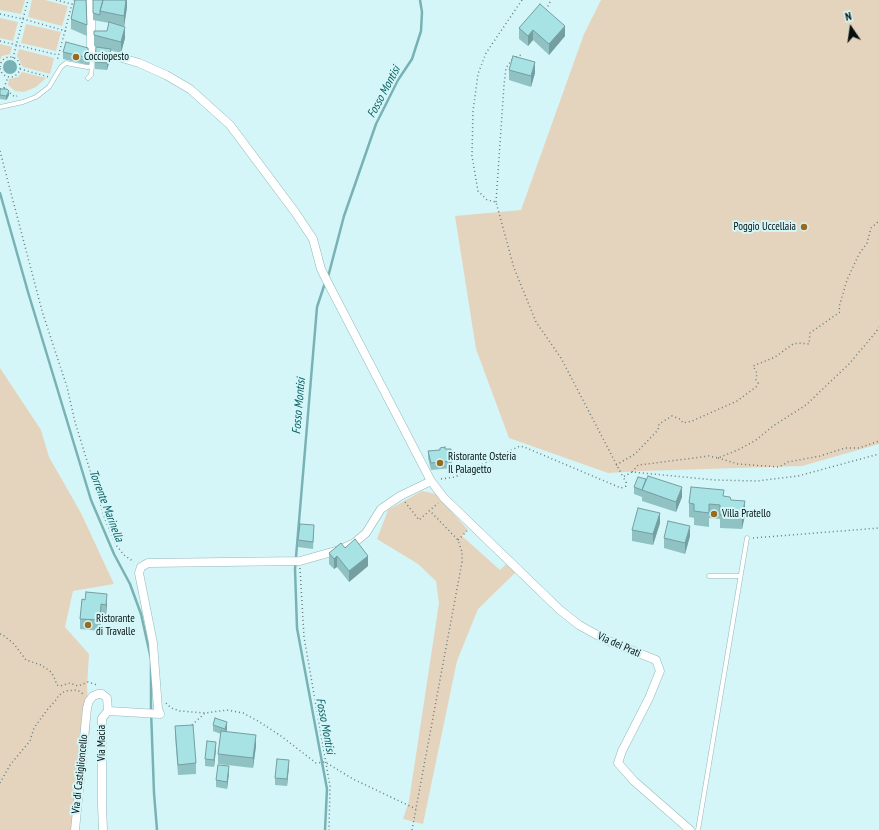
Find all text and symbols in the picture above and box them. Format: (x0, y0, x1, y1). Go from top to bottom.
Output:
north arrow (831, 8, 871, 48)
text: N (844, 9, 853, 24)
place label: Cocciopesto (84, 50, 129, 64)
marker: Cocciopesto (71, 52, 81, 62)
water label: Fosso Montisi (364, 64, 404, 120)
place label: Poggio Uccellaia (734, 220, 796, 234)
marker: Poggio Uccellaia (799, 222, 809, 232)
water label: Fosso Montisi (289, 377, 309, 435)
place label: Ristorante Osteria Il Palagetto (448, 450, 516, 476)
marker: Ristorante Osteria Il Palagetto (435, 458, 445, 468)
water label: Torrente Marinella (86, 468, 126, 544)
place label: Villa Pratello (722, 507, 771, 521)
marker: Villa Pratello (709, 509, 719, 519)
place label: Ristorante di Travalle (96, 612, 135, 638)
marker: Ristorante di Travalle (83, 620, 93, 630)
street label: Via dei Prati (595, 630, 643, 660)
water label: Fosso Montisi (313, 697, 337, 755)
street label: Via Macia (95, 725, 109, 761)
street label: Via di Castiglioncello (69, 734, 91, 814)

